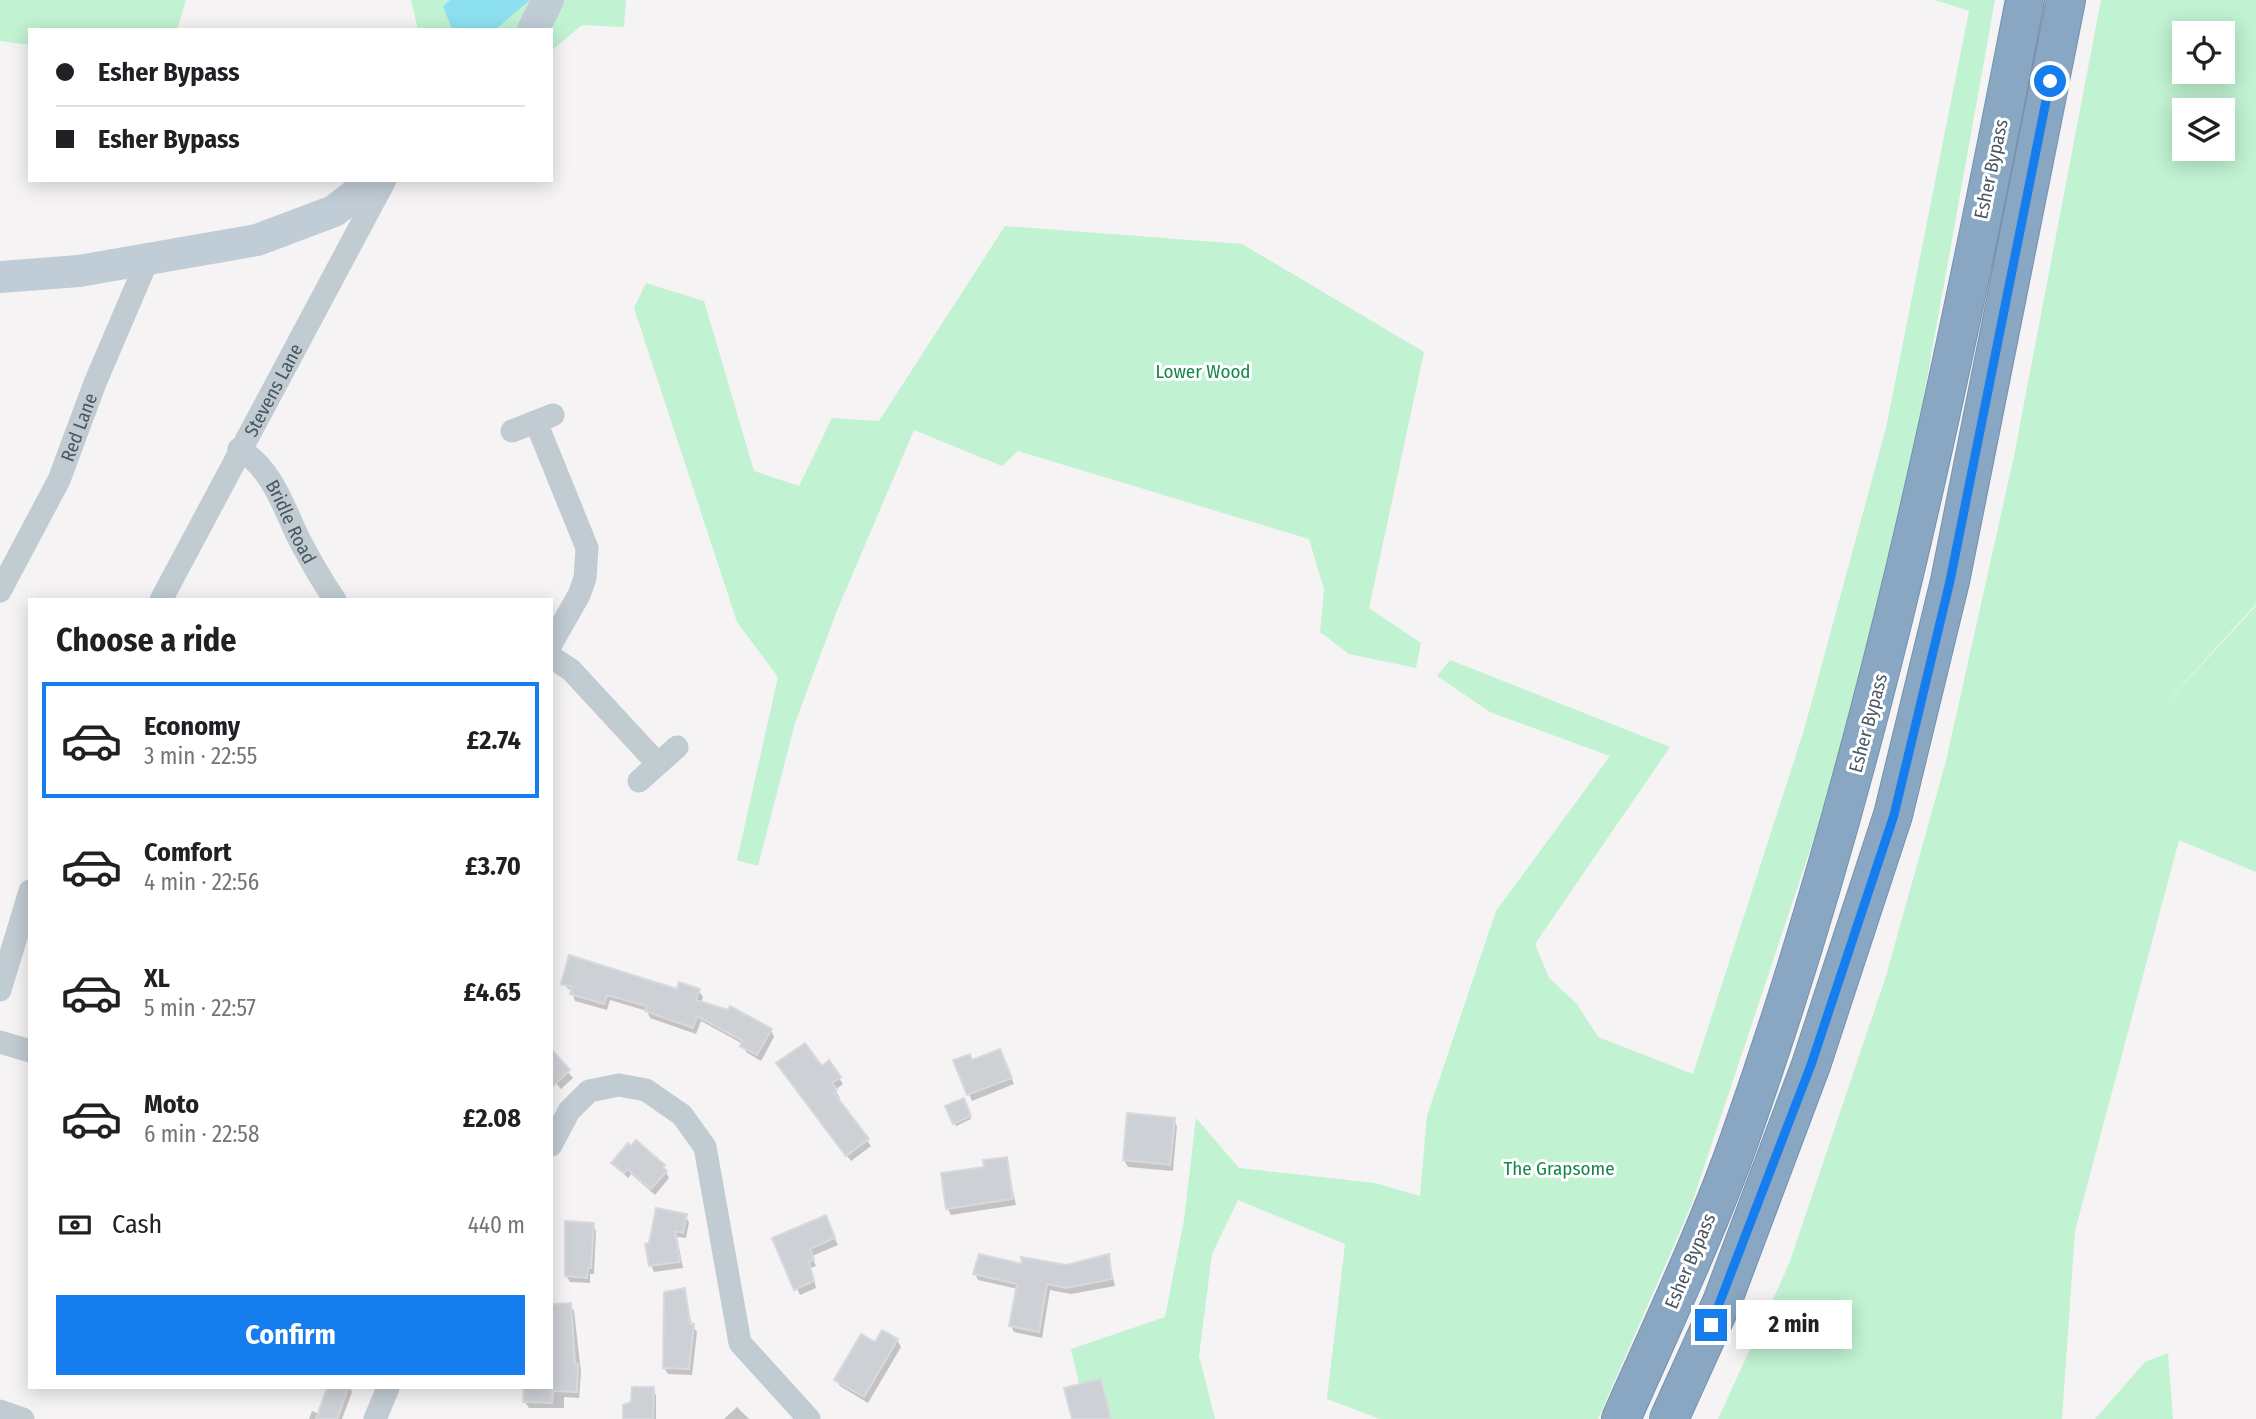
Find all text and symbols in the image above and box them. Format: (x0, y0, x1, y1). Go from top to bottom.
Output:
map controls (2172, 21, 2235, 161)
button: locate (2172, 21, 2235, 84)
text: Esher Bypass (98, 57, 240, 88)
route start (2034, 65, 2066, 97)
button: layers (2172, 98, 2235, 161)
street label: Esher Bypass (1969, 117, 2013, 221)
text: Esher Bypass (98, 124, 240, 155)
street label: Stevens Lane (239, 340, 307, 440)
park label: Lower Wood (1155, 360, 1251, 383)
street label: Red Lane (55, 390, 102, 465)
street label: Bridle Road (261, 475, 321, 567)
text: Choose a ride (56, 621, 237, 659)
street label: Esher Bypass (1844, 671, 1892, 775)
icon: car (60, 709, 123, 772)
text: Economy (144, 711, 240, 742)
text: £2.74 (467, 725, 521, 756)
text: 3 min · 22:55 (144, 742, 257, 770)
icon: car (60, 835, 123, 898)
text: Comfort (144, 837, 232, 868)
text: £3.70 (465, 851, 521, 882)
text: 4 min · 22:56 (144, 868, 259, 896)
icon: car (60, 961, 123, 1024)
text: XL (144, 963, 170, 994)
text: £4.65 (464, 977, 521, 1008)
text: 5 min · 22:57 (144, 994, 256, 1022)
icon: car (60, 1087, 123, 1150)
text: Moto (144, 1089, 199, 1120)
text: £2.08 (463, 1103, 521, 1134)
text: 6 min · 22:58 (144, 1120, 259, 1148)
park label: The Grapsome (1503, 1157, 1615, 1180)
icon: cash (56, 1206, 94, 1244)
text: Cash (112, 1209, 162, 1240)
street label: Esher Bypass (1660, 1210, 1720, 1312)
text: 440 m (468, 1211, 525, 1239)
button: Confirm (56, 1295, 525, 1375)
callout: 2 min (1736, 1300, 1851, 1350)
route end (1695, 1309, 1727, 1341)
text: 2 min (1769, 1310, 1820, 1338)

